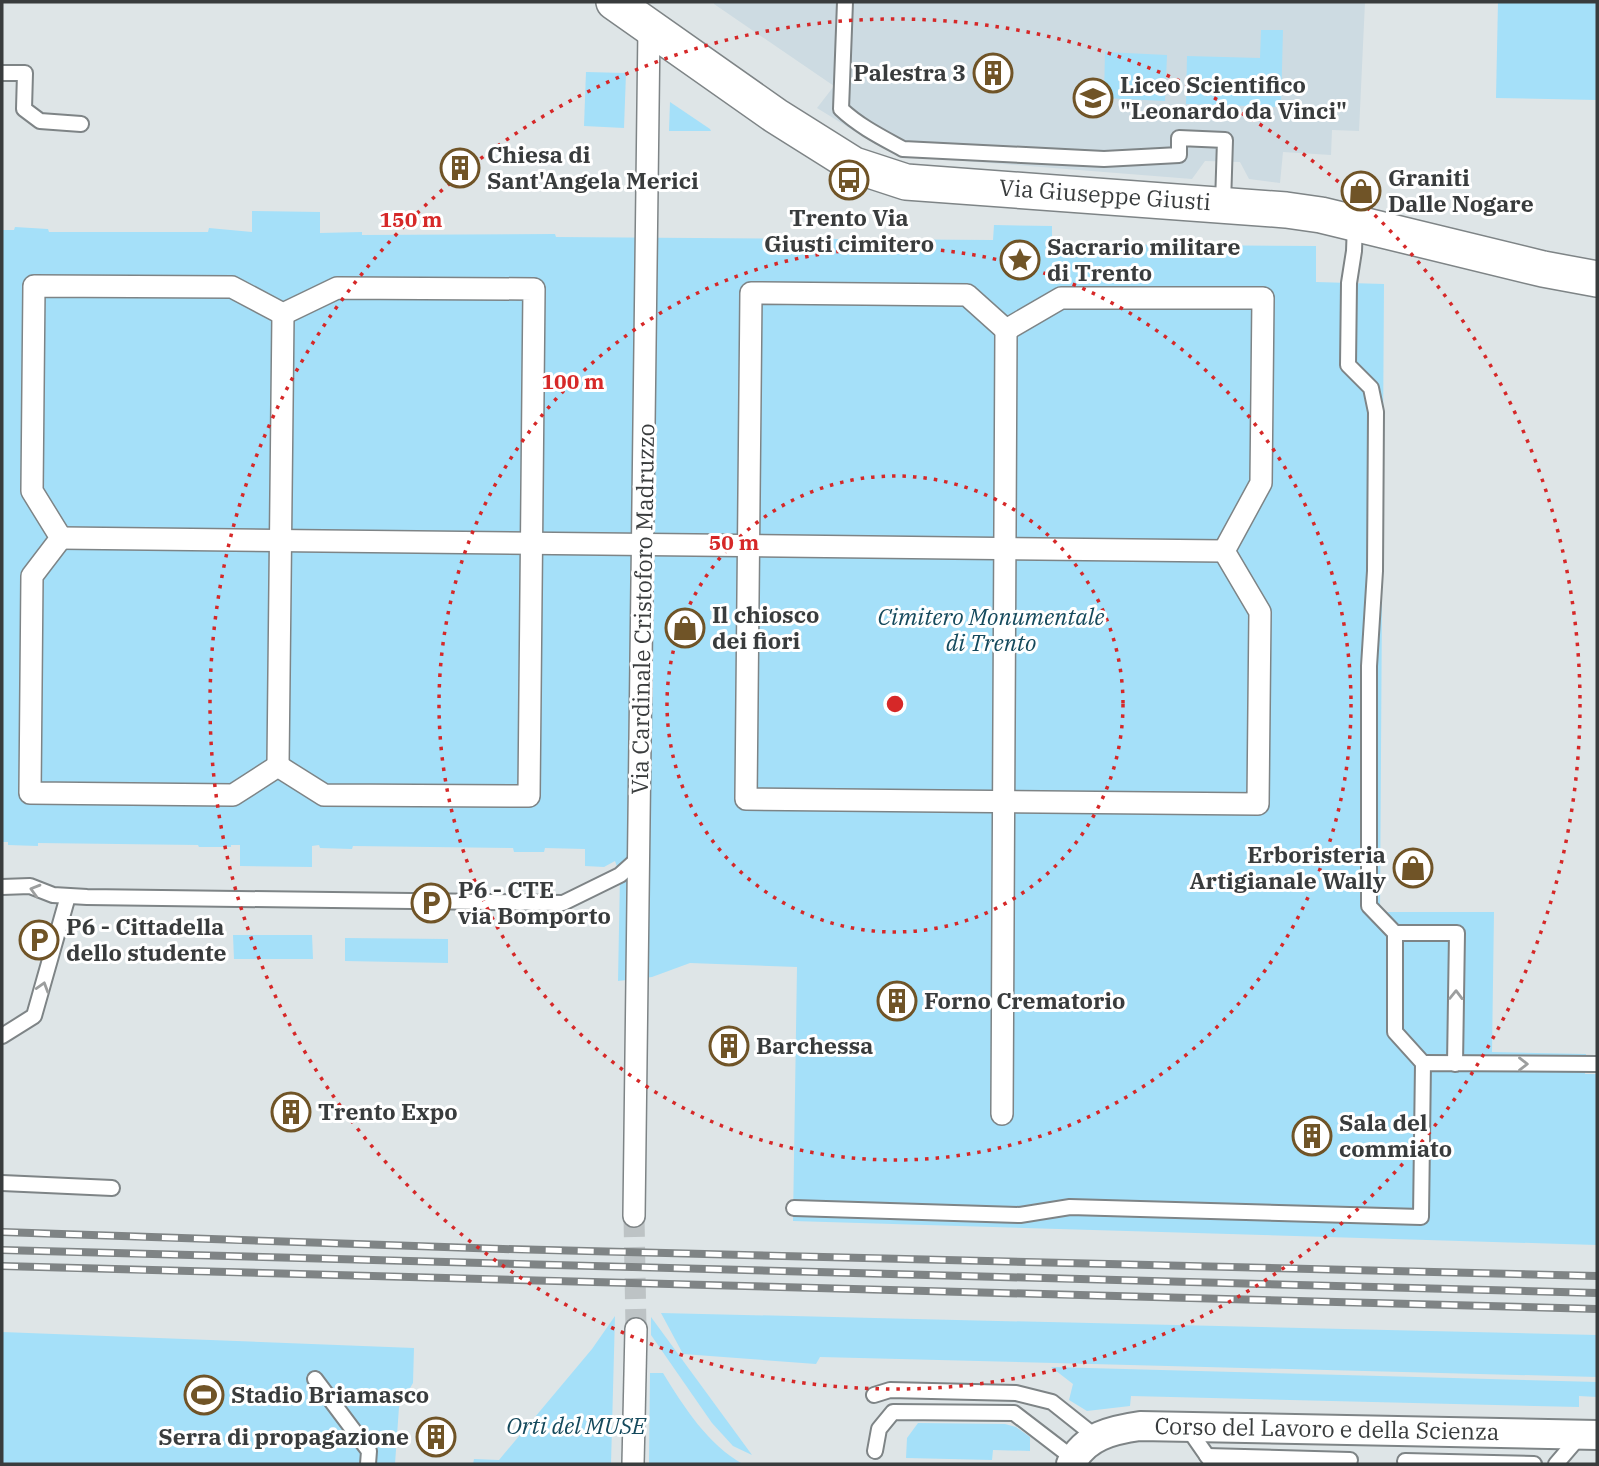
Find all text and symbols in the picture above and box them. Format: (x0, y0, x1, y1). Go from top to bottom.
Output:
building icon: Palestra 3 (972, 52, 1014, 94)
place label: Palestra 3 (853, 57, 966, 87)
place label: Liceo Scientifico "Leonardo da Vinci" (1120, 69, 1347, 125)
school or university icon: Liceo Scientifico "Leonardo da Vinci" (1072, 77, 1114, 119)
place label: Chiesa di Sant'Angela Merici (487, 139, 699, 195)
building icon: Chiesa di Sant'Angela Merici (439, 147, 481, 189)
bus stop icon: Trento Via Giusti cimitero (828, 159, 870, 201)
place label: Graniti Dalle Nogare (1388, 162, 1534, 218)
shop icon: Graniti Dalle Nogare (1340, 170, 1382, 212)
street label: Via Giuseppe Giusti (998, 172, 1212, 216)
place label: Trento Via Giusti cimitero (764, 202, 934, 258)
text: 150 m (379, 205, 443, 233)
place label: Sacrario militare di Trento (1047, 231, 1240, 287)
place icon: Sacrario militare di Trento (999, 239, 1041, 281)
text: 100 m (541, 367, 605, 395)
street label: Via Cardinale Cristoforo Madruzzo (624, 423, 660, 795)
text: 50 m (709, 528, 759, 556)
place label: Il chiosco dei fiori (712, 599, 819, 655)
park label: Cimitero Monumentale di Trento (877, 601, 1105, 657)
shop icon: Il chiosco dei fiori (664, 607, 706, 649)
centre of rings (883, 692, 907, 716)
place label: Erboristeria Artigianale Wally (1189, 839, 1386, 895)
shop icon: Erboristeria Artigianale Wally (1392, 847, 1434, 889)
place label: P6 - CTE via Bomporto (458, 874, 611, 930)
parking icon: P6 - CTE via Bomporto (410, 882, 452, 924)
one-way arrow (29, 883, 41, 898)
place label: P6 - Cittadella dello studente (66, 911, 227, 967)
parking icon: P6 - Cittadella dello studente (18, 919, 60, 961)
building icon: Forno Crematorio (876, 980, 918, 1022)
one-way arrow (35, 981, 49, 993)
place label: Forno Crematorio (924, 985, 1125, 1015)
one-way arrow (1448, 990, 1464, 1000)
building icon: Barchessa (708, 1025, 750, 1067)
place label: Barchessa (756, 1030, 873, 1060)
one-way arrow (1519, 1056, 1529, 1072)
building icon: Trento Expo (270, 1091, 312, 1133)
place label: Trento Expo (318, 1096, 458, 1126)
place label: Sala del commiato (1339, 1107, 1452, 1163)
building icon: Sala del commiato (1291, 1115, 1333, 1157)
sports icon: Stadio Briamasco (183, 1374, 225, 1416)
place label: Stadio Briamasco (231, 1379, 429, 1409)
park label: Orti del MUSE (506, 1410, 647, 1440)
street label: Corso del Lavoro e della Scienza (1154, 1410, 1500, 1446)
building icon: Serra di propagazione (415, 1416, 457, 1458)
place label: Serra di propagazione (158, 1421, 409, 1451)

